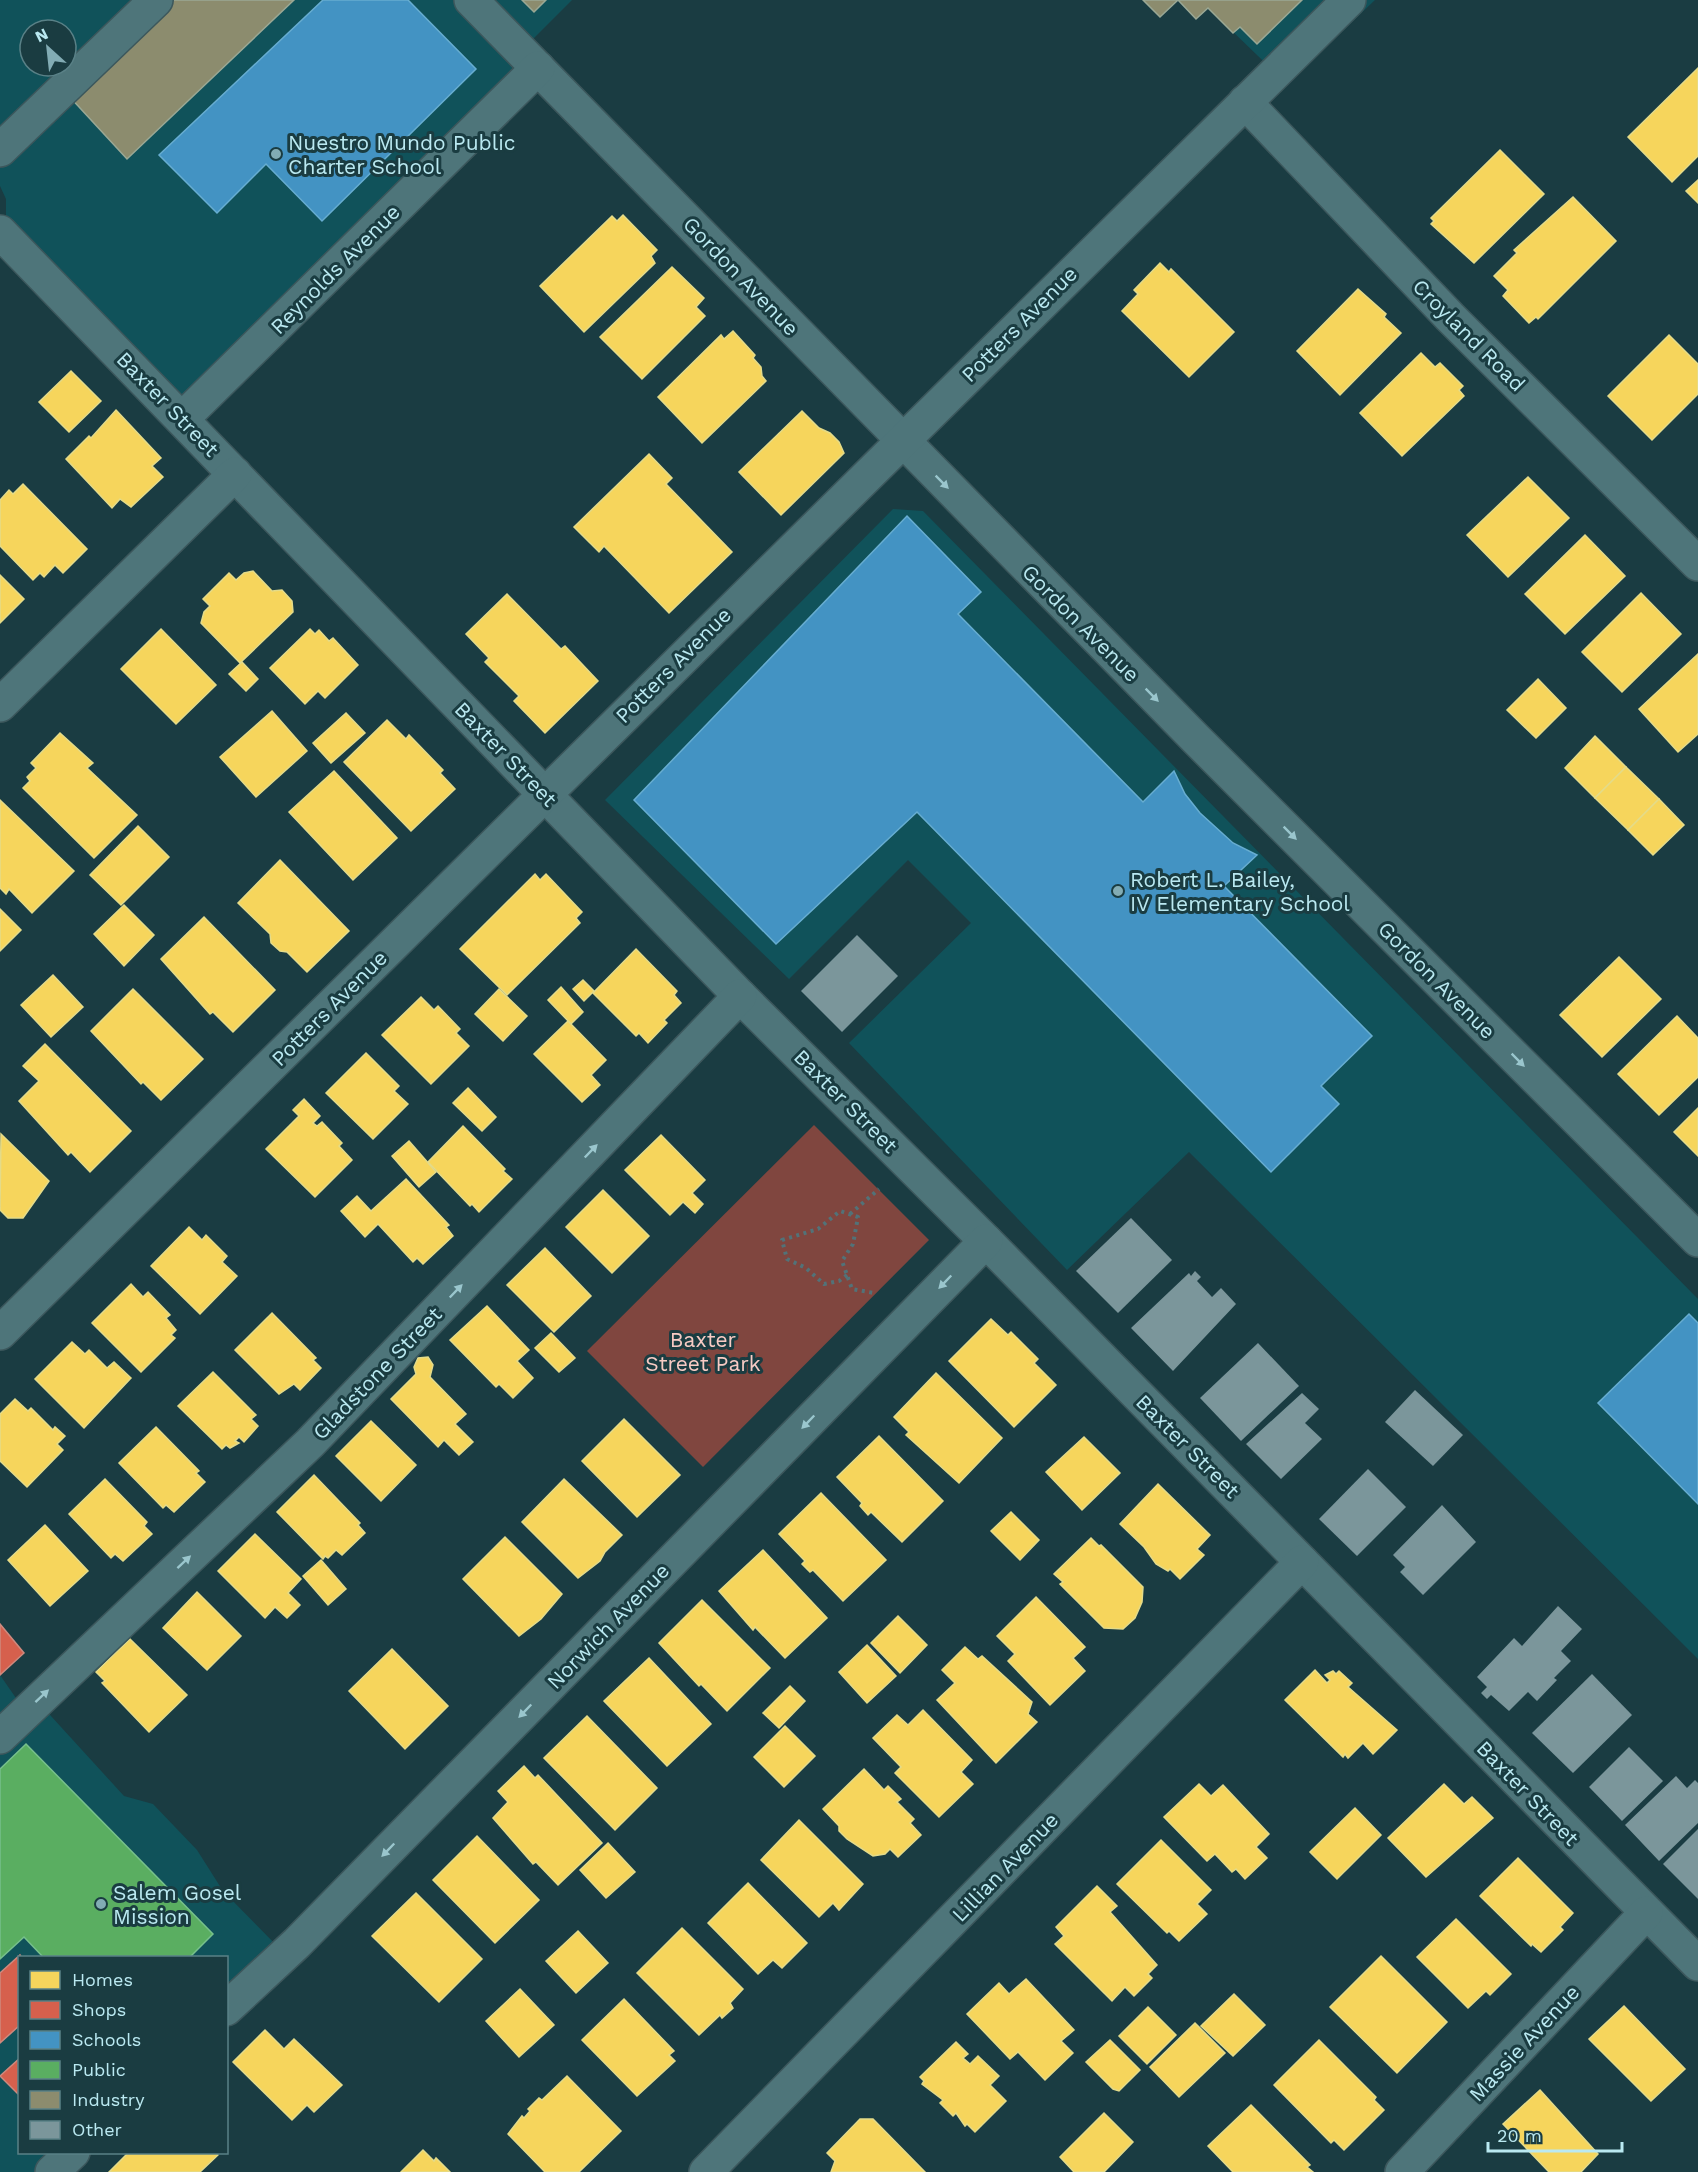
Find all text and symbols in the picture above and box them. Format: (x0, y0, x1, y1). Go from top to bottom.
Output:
north arrow (18, 18, 78, 78)
text: N (32, 24, 51, 46)
place label: Nuestro Mundo Public Charter School (288, 130, 516, 179)
marker: Nuestro Mundo Public Charter School (269, 147, 283, 161)
street label: Reynolds Avenue (265, 199, 405, 339)
street label: Gordon Avenue (678, 211, 804, 341)
street label: Potters Avenue (956, 261, 1082, 387)
street label: Croyland Road (1408, 274, 1530, 396)
street label: Baxter Street (112, 346, 224, 462)
one-way arrow (934, 474, 948, 488)
street label: Gordon Avenue (1017, 559, 1145, 687)
street label: Potters Avenue (610, 602, 736, 728)
one-way arrow (1145, 688, 1159, 702)
street label: Baxter Street (450, 696, 562, 812)
one-way arrow (1283, 826, 1297, 840)
place label: Robert L. Bailey, IV Elementary School (1130, 867, 1350, 916)
marker: Robert L. Bailey, IV Elementary School (1111, 884, 1125, 898)
street label: Gordon Avenue (1373, 916, 1501, 1044)
street label: Potters Avenue (266, 945, 392, 1071)
street label: Baxter Street (789, 1044, 903, 1158)
one-way arrow (1510, 1052, 1524, 1066)
one-way arrow (584, 1143, 598, 1158)
one-way arrow (938, 1275, 952, 1289)
one-way arrow (449, 1284, 463, 1299)
street label: Gladstone Street (307, 1301, 447, 1444)
park label: Baxter Street Park (645, 1327, 761, 1376)
street label: Baxter Street (1131, 1389, 1245, 1503)
one-way arrow (802, 1414, 816, 1428)
one-way arrow (177, 1556, 191, 1570)
street label: Norwich Avenue (542, 1558, 674, 1694)
one-way arrow (35, 1690, 49, 1704)
one-way arrow (518, 1703, 532, 1717)
street label: Baxter Street (1472, 1735, 1584, 1851)
street label: Lillian Avenue (947, 1807, 1063, 1927)
one-way arrow (381, 1843, 395, 1858)
place label: Salem Gosel Mission (113, 1880, 242, 1929)
marker: Salem Gosel Mission (94, 1897, 108, 1911)
legend (18, 1956, 228, 2154)
text: Homes (72, 1969, 133, 1990)
street label: Massie Avenue (1464, 1980, 1584, 2106)
text: Shops (72, 1999, 126, 2020)
text: Schools (72, 2029, 141, 2050)
text: Public (72, 2059, 126, 2080)
text: Industry (72, 2089, 145, 2110)
scale bar (1488, 2115, 1622, 2153)
text: Other (72, 2119, 122, 2140)
text: 20 m (1497, 2125, 1542, 2146)

